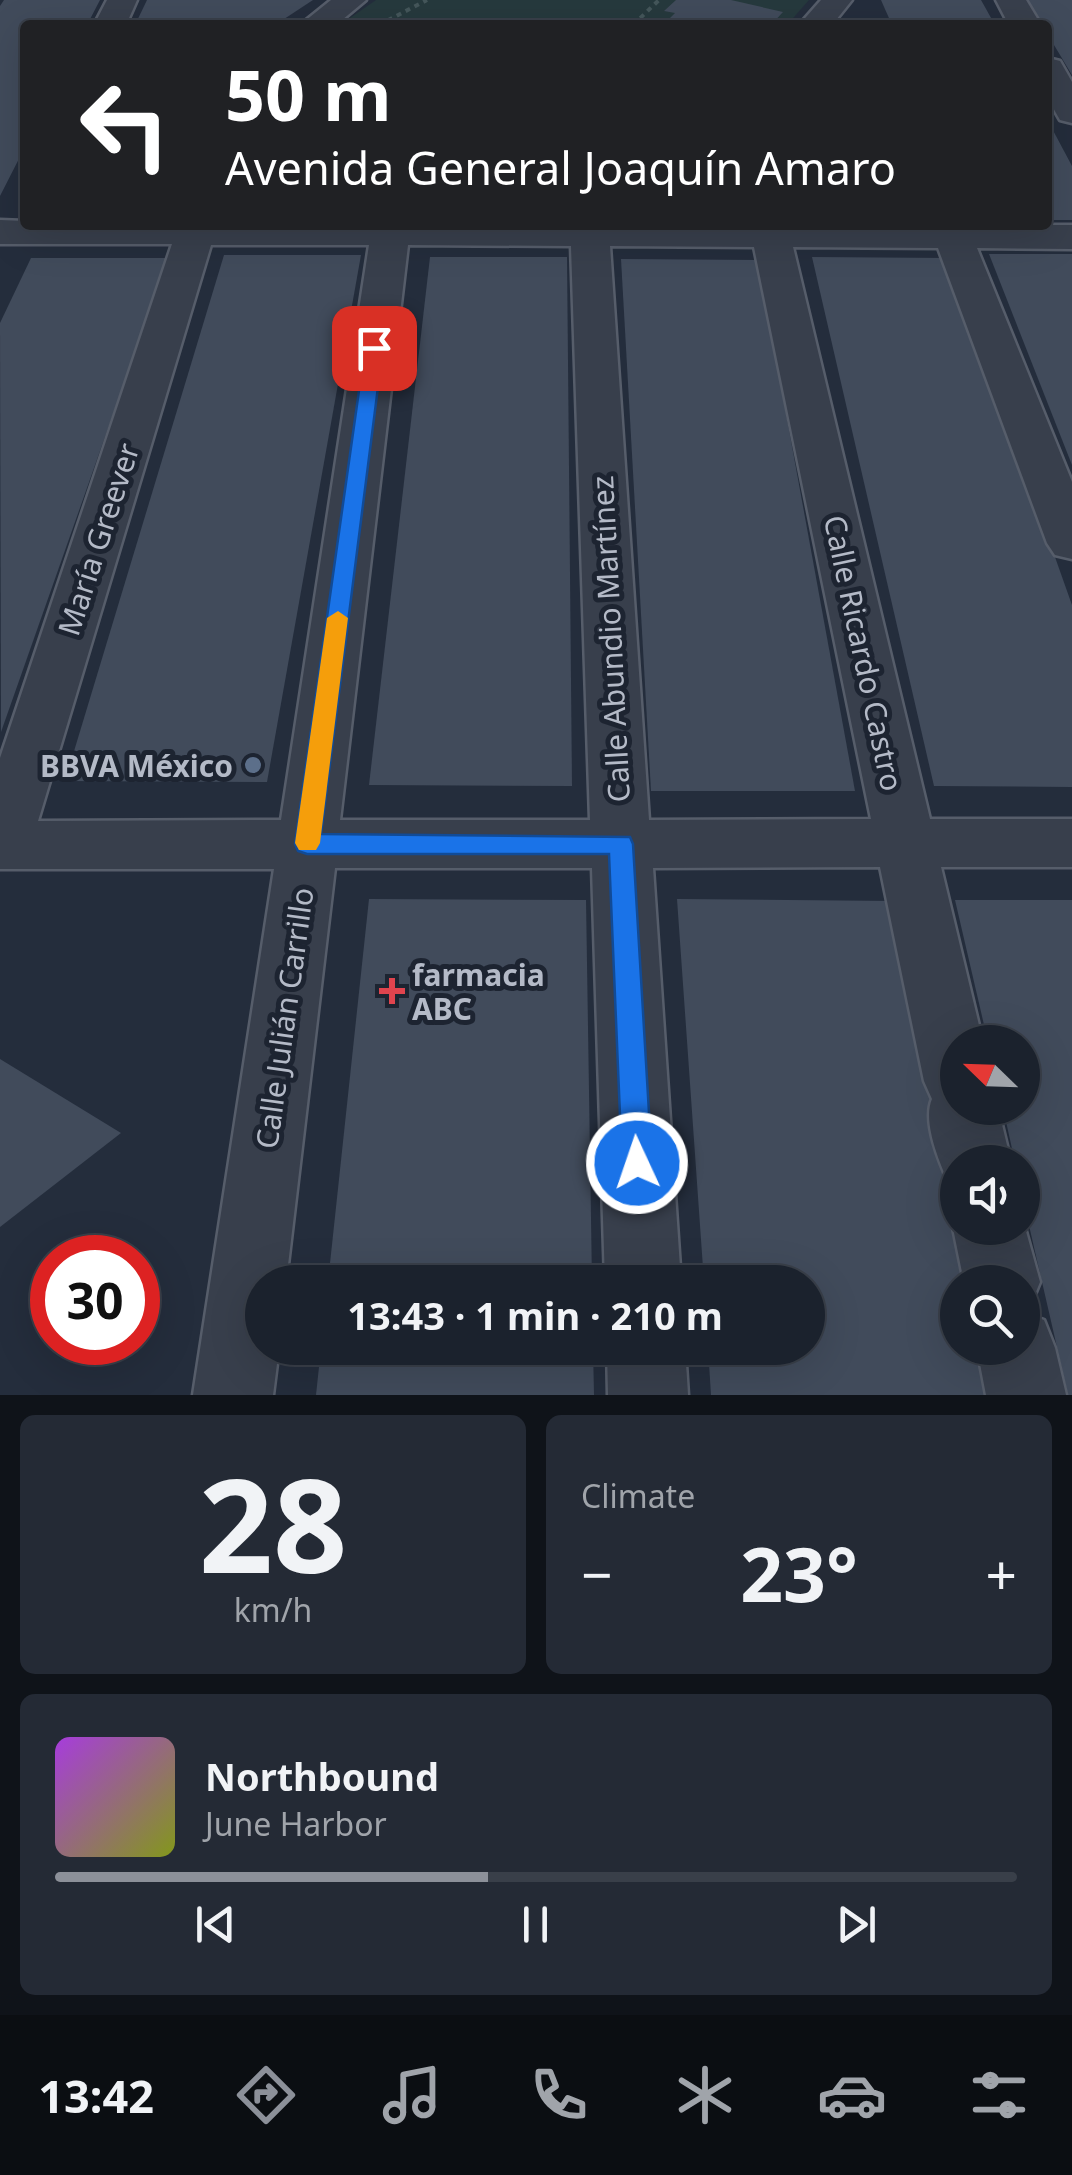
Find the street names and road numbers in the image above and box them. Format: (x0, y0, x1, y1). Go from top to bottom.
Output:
street label: María Greever (48, 437, 148, 641)
street label: Calle Abundio Martínez (581, 475, 639, 803)
street label: Calle Ricardo Castro (815, 511, 913, 795)
street label: Calle Julián Carrillo (245, 885, 323, 1151)

